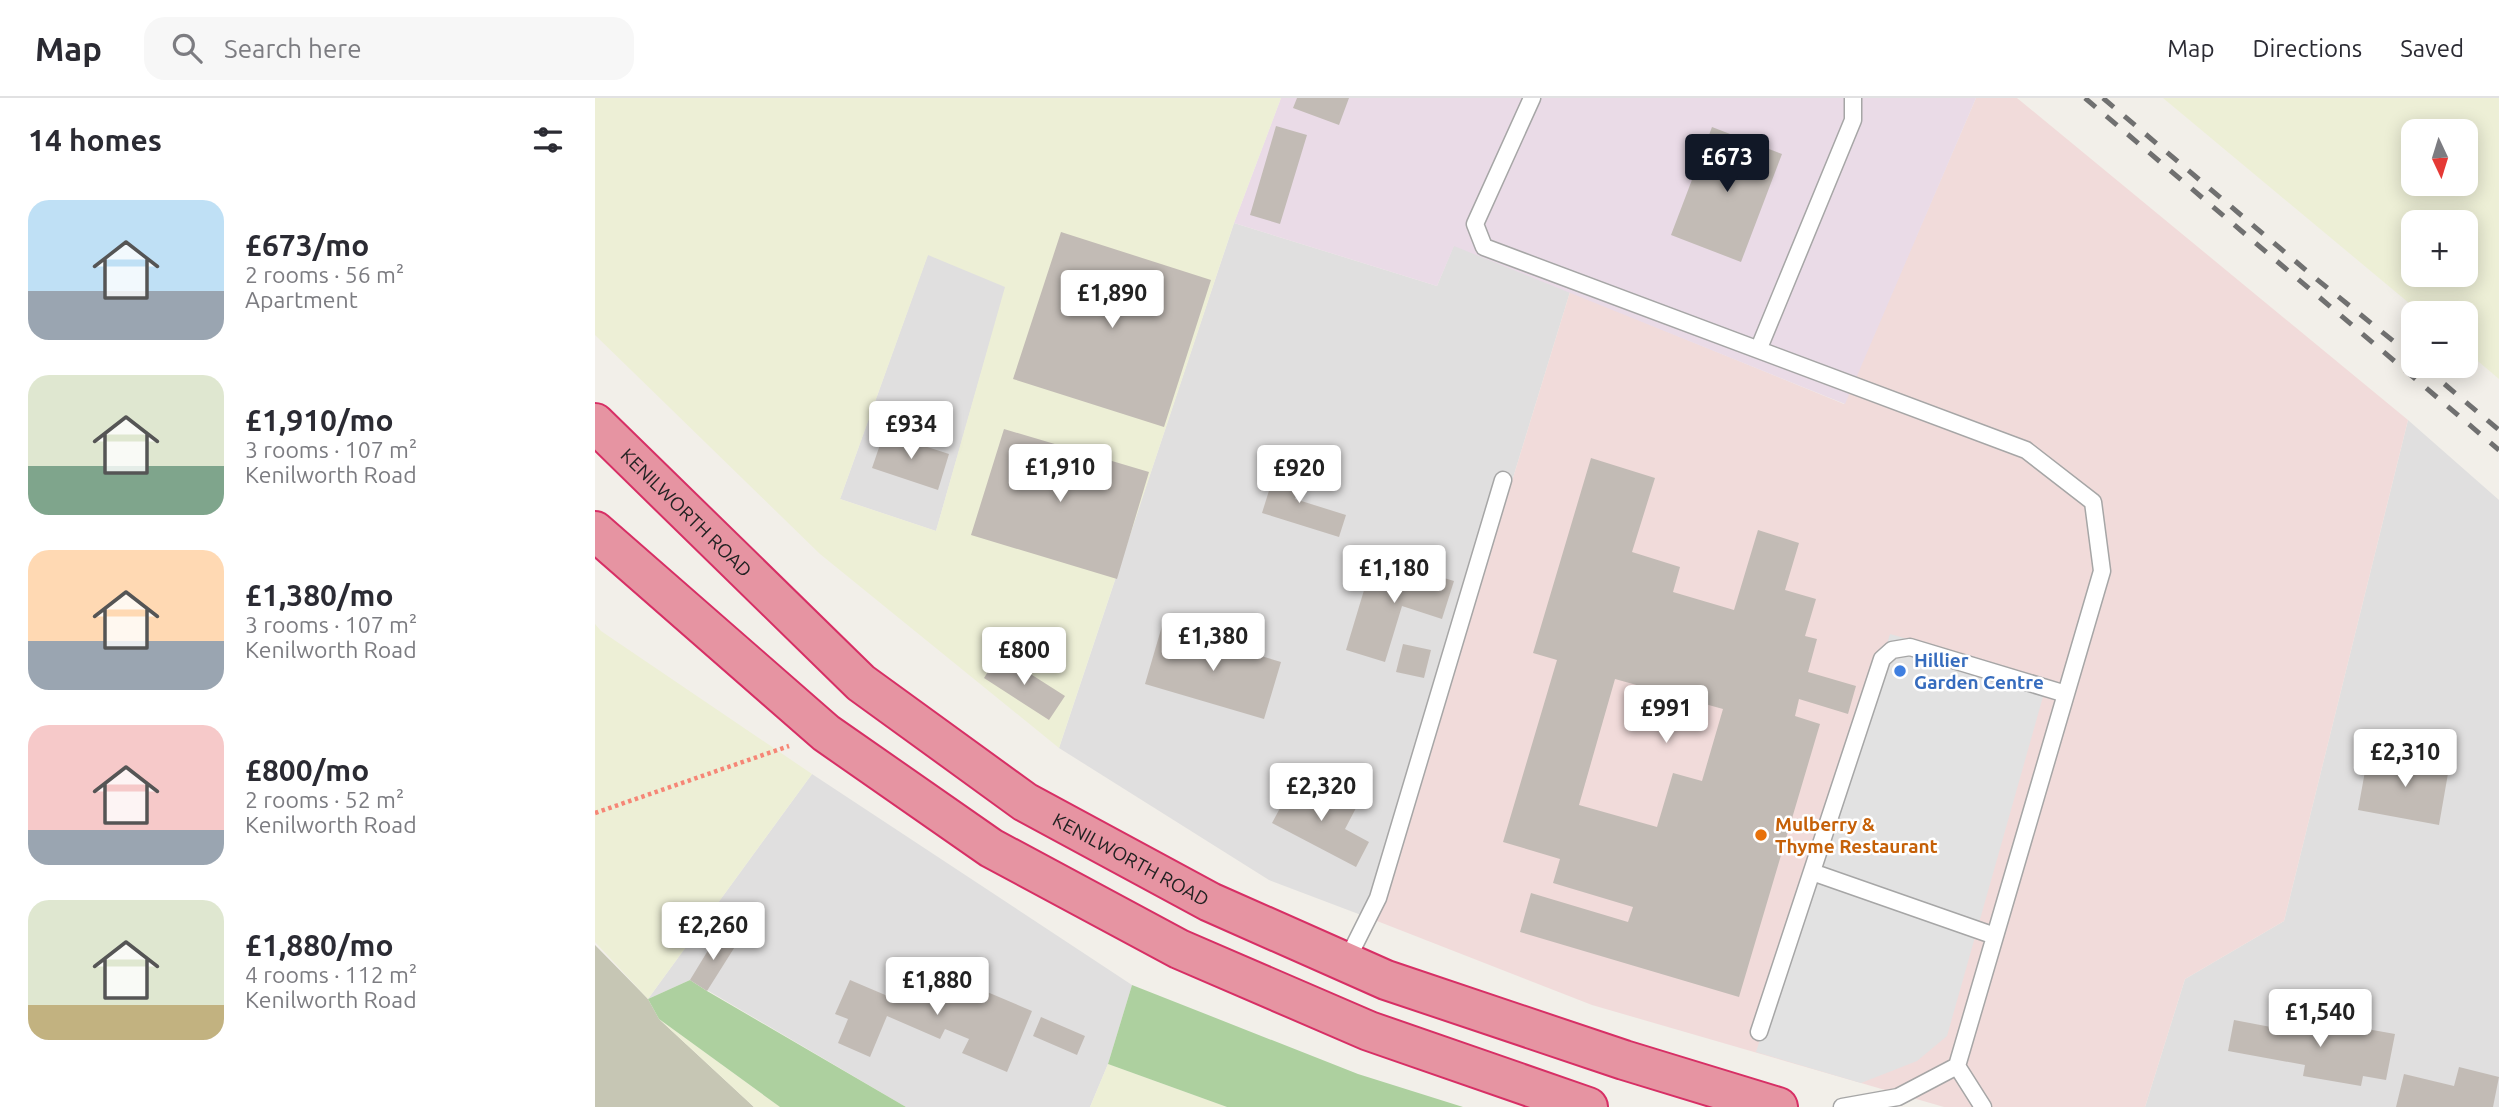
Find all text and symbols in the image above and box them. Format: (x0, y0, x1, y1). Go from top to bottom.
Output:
search box (144, 17, 634, 80)
icon: search (168, 29, 206, 67)
text: Map (35, 30, 102, 67)
text: Search here (224, 34, 362, 63)
text: Map (2167, 35, 2214, 62)
text: Directions (2252, 35, 2362, 62)
text: Saved (2400, 35, 2464, 62)
north arrow (2401, 119, 2478, 196)
map controls (2401, 119, 2478, 378)
icon: filters (529, 121, 567, 159)
text: 14 homes (28, 123, 162, 157)
pin: £673 (1686, 134, 1768, 194)
text: £673 (1701, 144, 1753, 169)
button: + (2401, 210, 2478, 287)
icon: home (84, 228, 168, 312)
text: £673/mo (245, 228, 369, 262)
text: 2 rooms · 56 m² (245, 262, 404, 287)
pin: £1,890 (1055, 271, 1169, 330)
text: £1,890 (1077, 280, 1147, 305)
text: Apartment (245, 287, 358, 312)
button: − (2401, 301, 2478, 378)
pin: £934 (870, 402, 952, 461)
icon: home (84, 403, 168, 487)
text: £1,910/mo (245, 403, 394, 437)
text: £934 (885, 411, 937, 436)
text: 3 rooms · 107 m² (245, 437, 417, 462)
street label: KENILWORTH ROAD (617, 444, 757, 581)
pin: £1,910 (1003, 444, 1117, 504)
pin: £920 (1258, 446, 1340, 505)
text: £1,910 (1025, 454, 1095, 479)
text: £920 (1273, 455, 1325, 480)
text: Kenilworth Road (245, 462, 417, 487)
pin: £1,180 (1337, 546, 1451, 605)
text: £1,180 (1359, 555, 1429, 580)
icon: home (84, 578, 168, 662)
text: £1,380/mo (245, 578, 394, 612)
text: 3 rooms · 107 m² (245, 612, 417, 637)
pin: £1,380 (1156, 614, 1270, 673)
text: £1,380 (1178, 623, 1248, 648)
pin: £800 (983, 628, 1065, 687)
text: Kenilworth Road (245, 637, 417, 662)
text: £800 (998, 637, 1050, 662)
place label: Hillier Garden Centre (1914, 649, 2044, 693)
marker: Hillier Garden Centre (1892, 663, 1908, 679)
pin: £991 (1625, 686, 1707, 745)
text: £991 (1640, 695, 1692, 720)
pin: £2,310 (2348, 730, 2462, 789)
text: £2,310 (2370, 739, 2440, 764)
icon: home (84, 753, 168, 837)
text: £800/mo (245, 753, 369, 787)
pin: £2,320 (1264, 764, 1378, 823)
text: £2,320 (1286, 773, 1356, 798)
text: 2 rooms · 52 m² (245, 787, 404, 812)
street label: KENILWORTH ROAD (1049, 808, 1213, 910)
text: Kenilworth Road (245, 812, 417, 837)
place label: Mulberry & Thyme Restaurant (1775, 813, 1938, 857)
marker: Mulberry & Thyme Restaurant (1753, 827, 1769, 843)
pin: £2,260 (656, 902, 770, 962)
text: £2,260 (678, 912, 748, 937)
icon: home (84, 928, 168, 1012)
text: £1,880/mo (245, 928, 394, 962)
pin: £1,880 (880, 958, 994, 1017)
text: 4 rooms · 112 m² (245, 962, 417, 987)
text: £1,880 (902, 967, 972, 992)
text: Kenilworth Road (245, 987, 417, 1012)
pin: £1,540 (2263, 990, 2377, 1049)
text: £1,540 (2285, 999, 2355, 1024)

